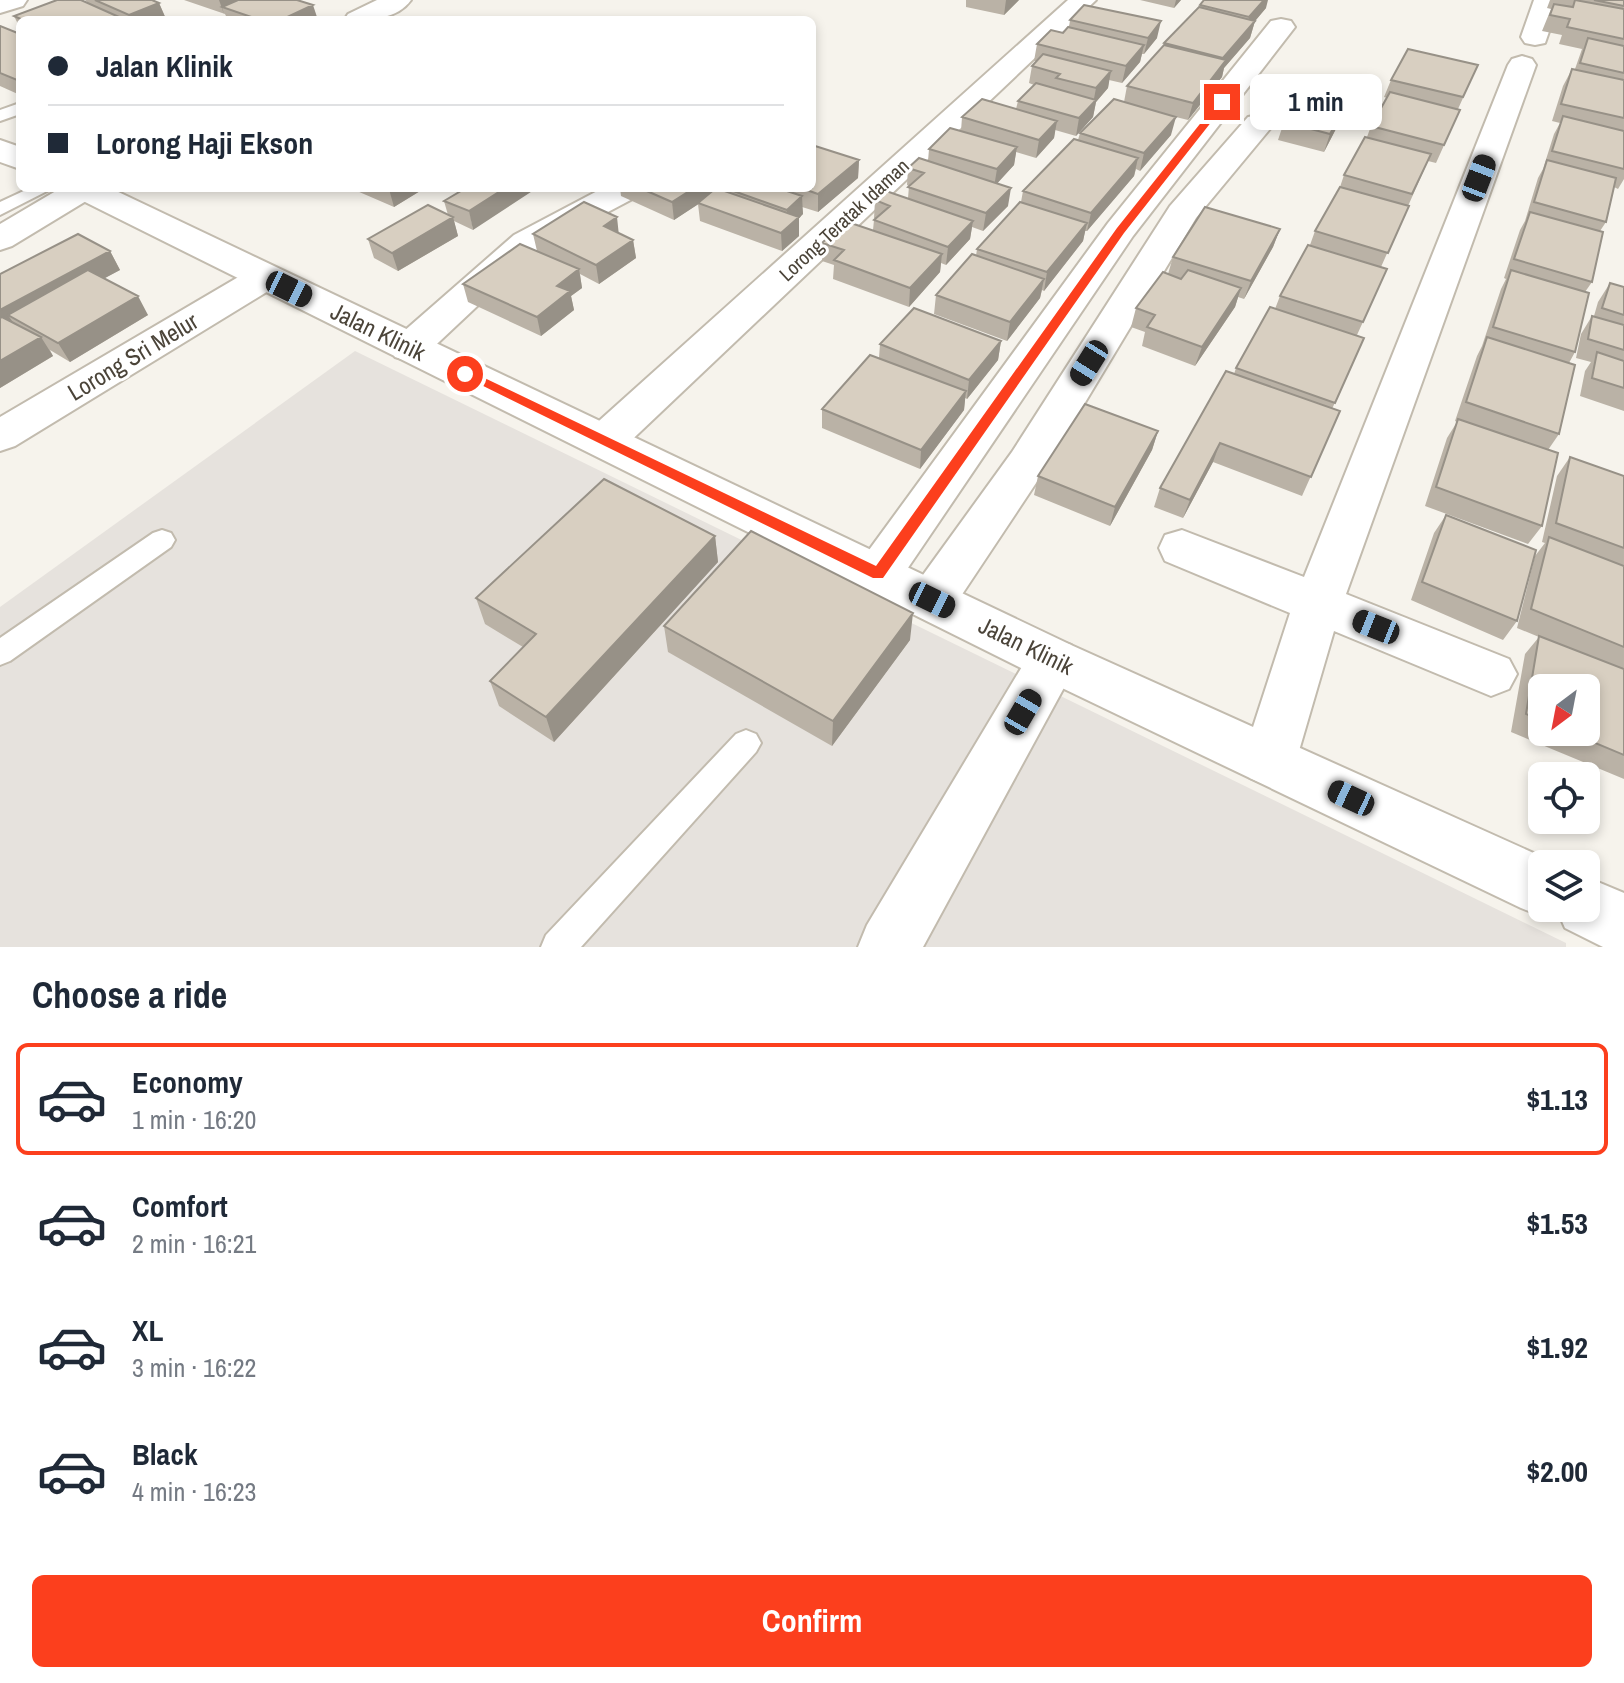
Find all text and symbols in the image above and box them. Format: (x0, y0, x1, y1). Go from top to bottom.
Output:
text: Jalan Klinik (96, 46, 233, 86)
callout: 1 min (1250, 74, 1382, 130)
route end (1204, 84, 1240, 120)
text: 1 min (1288, 84, 1344, 119)
text: Lorong Haji Ekson (96, 123, 313, 163)
car (1459, 151, 1499, 205)
street label: Lorong Teratak Idaman (773, 152, 914, 287)
car (262, 268, 316, 310)
street label: Jalan Klinik (326, 294, 431, 368)
street label: Lorong Sri Melur (61, 304, 204, 408)
car (1066, 336, 1112, 390)
route start (447, 356, 483, 392)
car (905, 579, 959, 621)
car (1349, 607, 1403, 647)
street label: Jalan Klinik (974, 608, 1079, 682)
north arrow (1528, 674, 1600, 746)
map controls (1528, 674, 1600, 922)
car (1001, 685, 1045, 739)
button: locate (1528, 762, 1600, 834)
car (1324, 777, 1378, 819)
button: layers (1528, 850, 1600, 922)
text: Choose a ride (32, 971, 227, 1019)
text: Economy (132, 1062, 243, 1102)
icon: car (36, 1063, 108, 1135)
text: $1.13 (1526, 1079, 1588, 1119)
text: 1 min · 16:20 (132, 1102, 256, 1137)
text: Comfort (132, 1186, 228, 1226)
icon: car (36, 1187, 108, 1259)
text: $1.53 (1526, 1203, 1588, 1243)
text: 2 min · 16:21 (132, 1226, 256, 1261)
text: XL (132, 1310, 163, 1350)
icon: car (36, 1311, 108, 1383)
text: $1.92 (1526, 1327, 1588, 1367)
text: 3 min · 16:22 (132, 1350, 256, 1385)
text: Black (132, 1434, 198, 1474)
icon: car (36, 1435, 108, 1507)
text: $2.00 (1526, 1451, 1588, 1491)
text: 4 min · 16:23 (132, 1474, 256, 1509)
button: Confirm (32, 1575, 1592, 1667)

